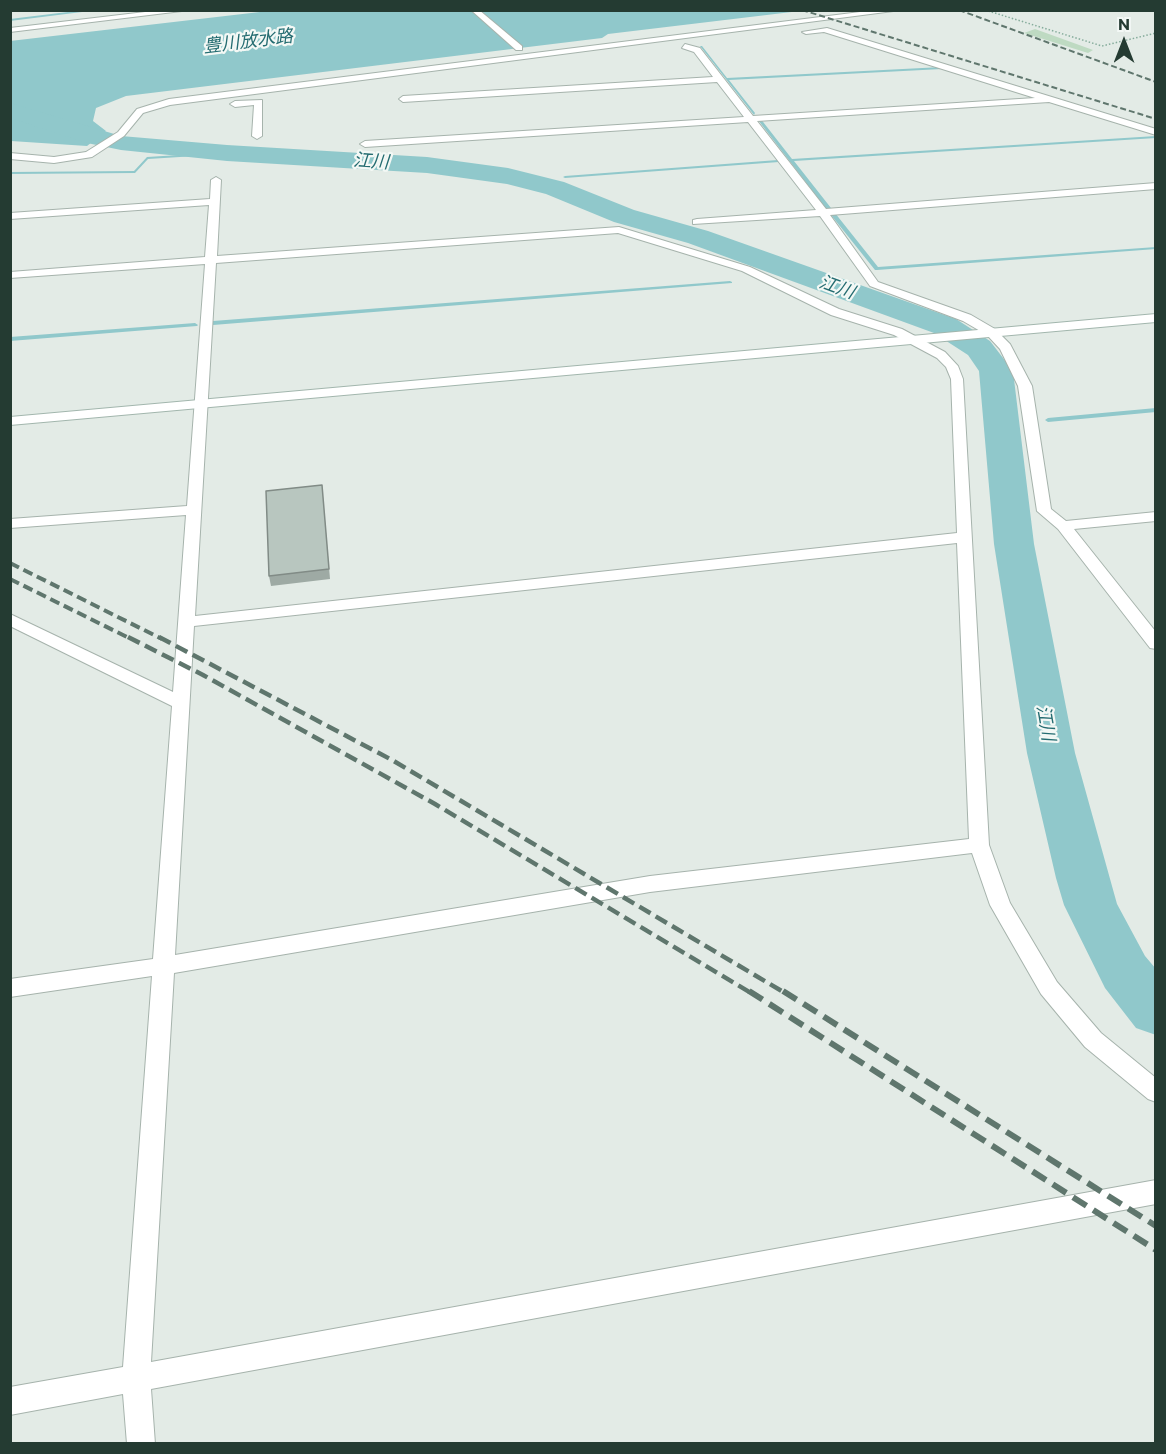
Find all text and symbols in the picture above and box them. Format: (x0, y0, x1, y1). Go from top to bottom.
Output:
north arrow (1094, 12, 1154, 72)
text: N (1118, 14, 1130, 33)
water label: 豊川放水路 (202, 25, 294, 57)
water label: 江川 (352, 149, 390, 173)
water label: 江川 (816, 271, 858, 303)
water label: 江川 (1032, 703, 1060, 743)

